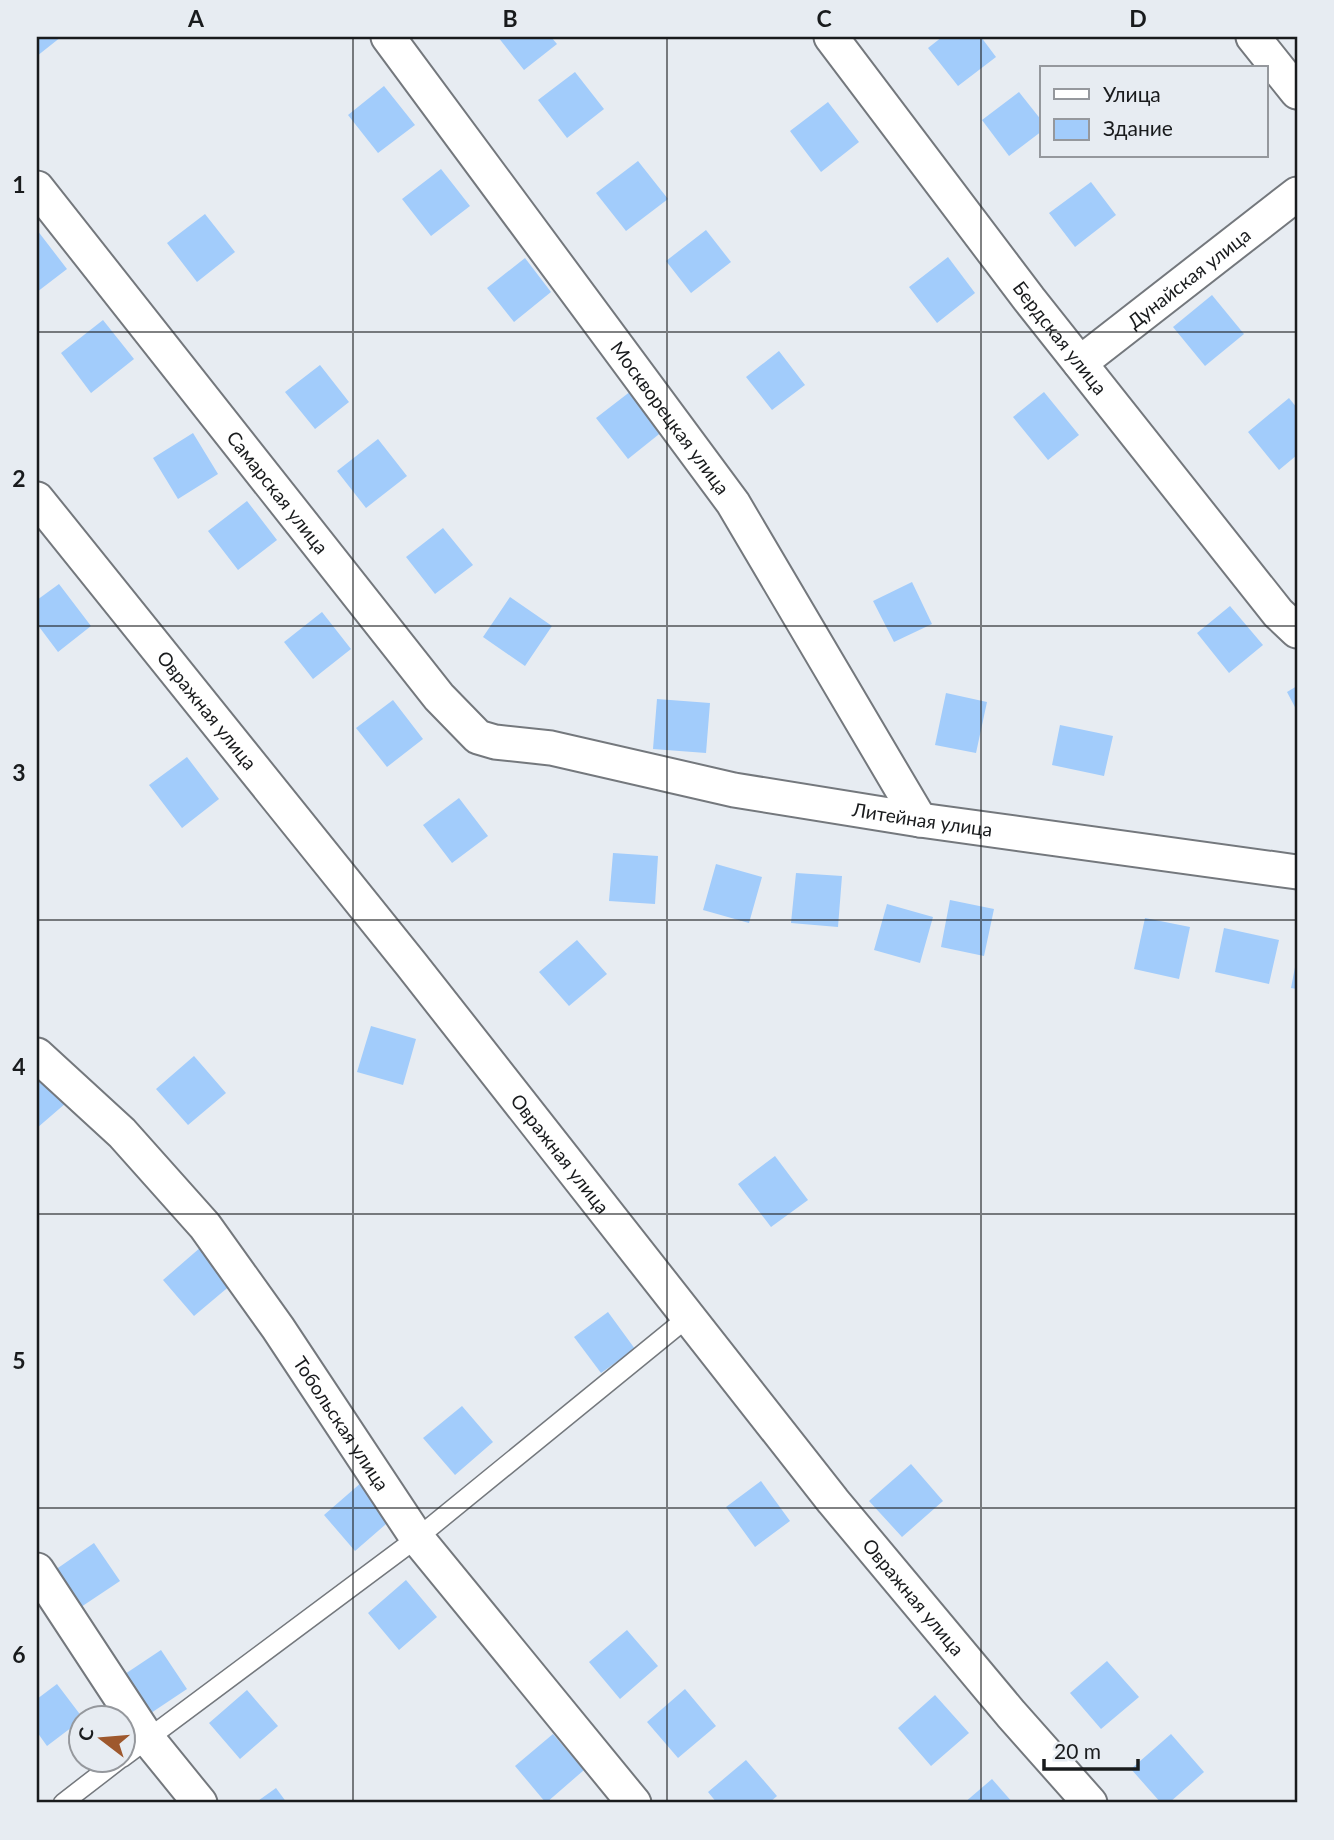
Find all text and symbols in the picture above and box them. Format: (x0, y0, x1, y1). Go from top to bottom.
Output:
text: A (187, 4, 205, 32)
text: B (502, 4, 518, 32)
text: C (816, 4, 832, 32)
text: D (1129, 4, 1147, 32)
legend (1040, 66, 1268, 158)
text: Улица (1103, 81, 1161, 106)
text: Здание (1103, 115, 1173, 140)
text: 1 (12, 170, 26, 198)
street label: Дунайская улица (1123, 223, 1255, 333)
street label: Бердская улица (1008, 276, 1112, 399)
street label: Москворецкая улица (606, 336, 735, 499)
street label: Самарская улица (222, 426, 333, 558)
text: 2 (12, 464, 26, 492)
street label: Овражная улица (153, 646, 262, 774)
text: 3 (12, 758, 26, 786)
street label: Литейная улица (850, 797, 994, 841)
text: 4 (12, 1052, 26, 1080)
street label: Овражная улица (506, 1089, 615, 1218)
text: 5 (12, 1346, 26, 1374)
street label: Тобольская улица (289, 1352, 394, 1495)
street label: Овражная улица (858, 1533, 969, 1660)
text: 6 (12, 1640, 26, 1668)
north arrow (66, 1703, 136, 1773)
text: С (72, 1725, 98, 1743)
scale bar (1044, 1728, 1138, 1772)
text: 20 m (1054, 1738, 1101, 1763)

